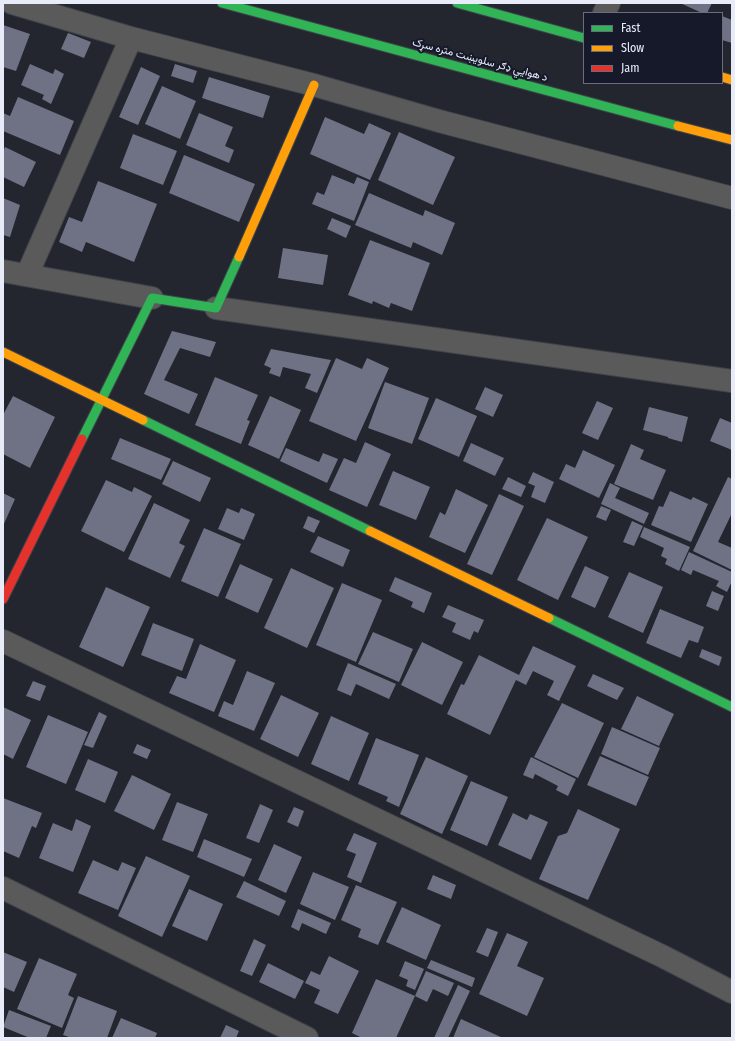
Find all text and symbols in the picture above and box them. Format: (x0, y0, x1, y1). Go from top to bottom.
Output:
legend (583, 12, 723, 84)
text: Fast (621, 21, 640, 35)
street label: د هوايي ډګر سلویښت متره سړک (411, 36, 549, 84)
text: Slow (621, 41, 644, 55)
text: Jam (621, 61, 639, 75)

